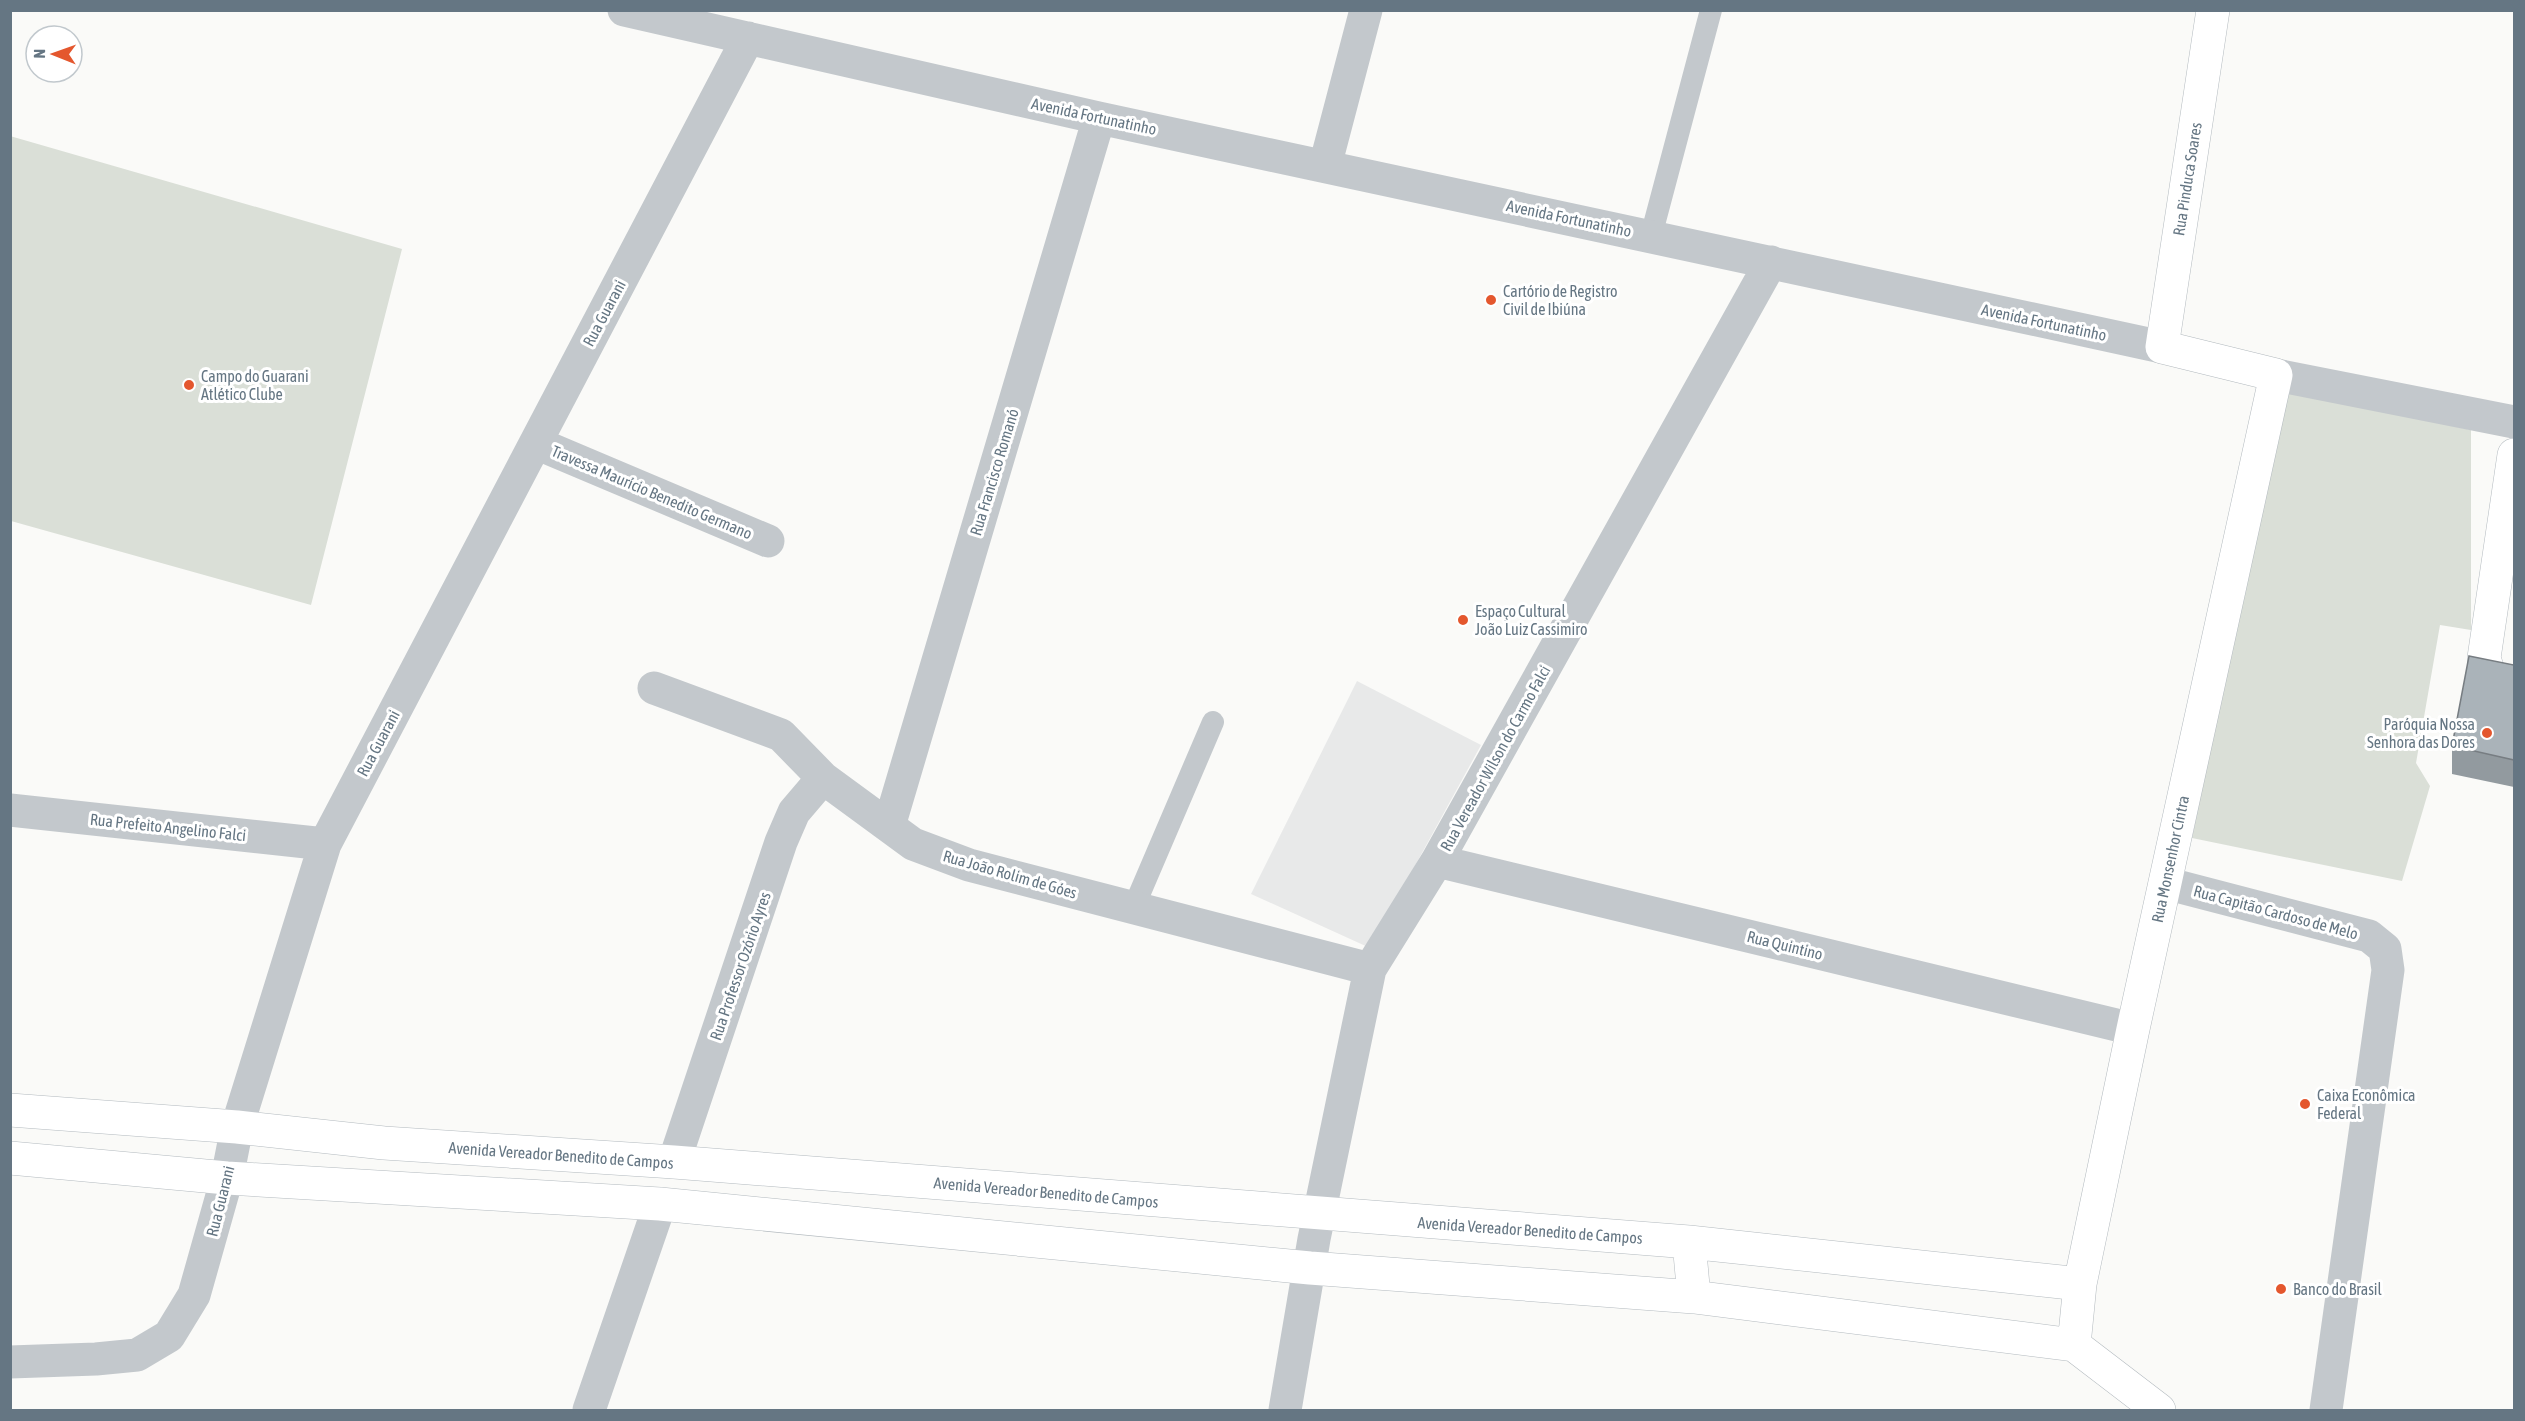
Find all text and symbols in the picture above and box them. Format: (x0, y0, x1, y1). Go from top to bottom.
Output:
north arrow (24, 24, 84, 84)
text: N (30, 49, 48, 59)
street label: Avenida Fortunatinho (1030, 94, 1158, 138)
street label: Rua Pinduca Soares (2169, 121, 2205, 237)
street label: Avenida Fortunatinho (1505, 196, 1633, 240)
street label: Rua Guarani (579, 277, 629, 349)
place label: Cartório de Registro Civil de Ibiúna (1503, 282, 1618, 318)
marker: Cartório de Registro Civil de Ibiúna (1484, 293, 1498, 307)
street label: Avenida Fortunatinho (1980, 300, 2108, 344)
place label: Campo do Guarani Atlético Clube (201, 367, 309, 403)
marker: Campo do Guarani Atlético Clube (182, 378, 196, 392)
street label: Rua Francisco Romanó (966, 406, 1022, 538)
street label: Travessa Maurício Benedito Germano (549, 442, 755, 542)
place label: Espaço Cultural João Luiz Cassimiro (1475, 602, 1587, 638)
marker: Espaço Cultural João Luiz Cassimiro (1456, 613, 1470, 627)
street label: Rua Vereador Wilson do Carmo Falci (1436, 662, 1554, 854)
street label: Rua Guarani (353, 707, 403, 779)
place label: Paróquia Nossa Senhora das Dores (2367, 715, 2475, 751)
marker: Paróquia Nossa Senhora das Dores (2480, 726, 2494, 740)
street label: Rua Monsenhor Cintra (2148, 794, 2192, 924)
street label: Rua Prefeito Angelino Falci (89, 810, 247, 845)
street label: Rua João Rolim de Góes (941, 846, 1079, 902)
street label: Rua Capitão Cardoso de Melo (2192, 881, 2360, 944)
street label: Rua Professor Ozório Ayres (706, 889, 775, 1043)
street label: Rua Quintino (1745, 927, 1825, 963)
place label: Caixa Econômica Federal (2317, 1086, 2416, 1122)
marker: Caixa Econômica Federal (2298, 1097, 2312, 1111)
street label: Avenida Vereador Benedito de Campos (448, 1138, 674, 1173)
street label: Rua Guarani (203, 1164, 237, 1238)
street label: Avenida Vereador Benedito de Campos (933, 1173, 1159, 1212)
street label: Avenida Vereador Benedito de Campos (1417, 1213, 1643, 1248)
place label: Banco do Brasil (2293, 1280, 2382, 1298)
marker: Banco do Brasil (2274, 1282, 2288, 1296)

